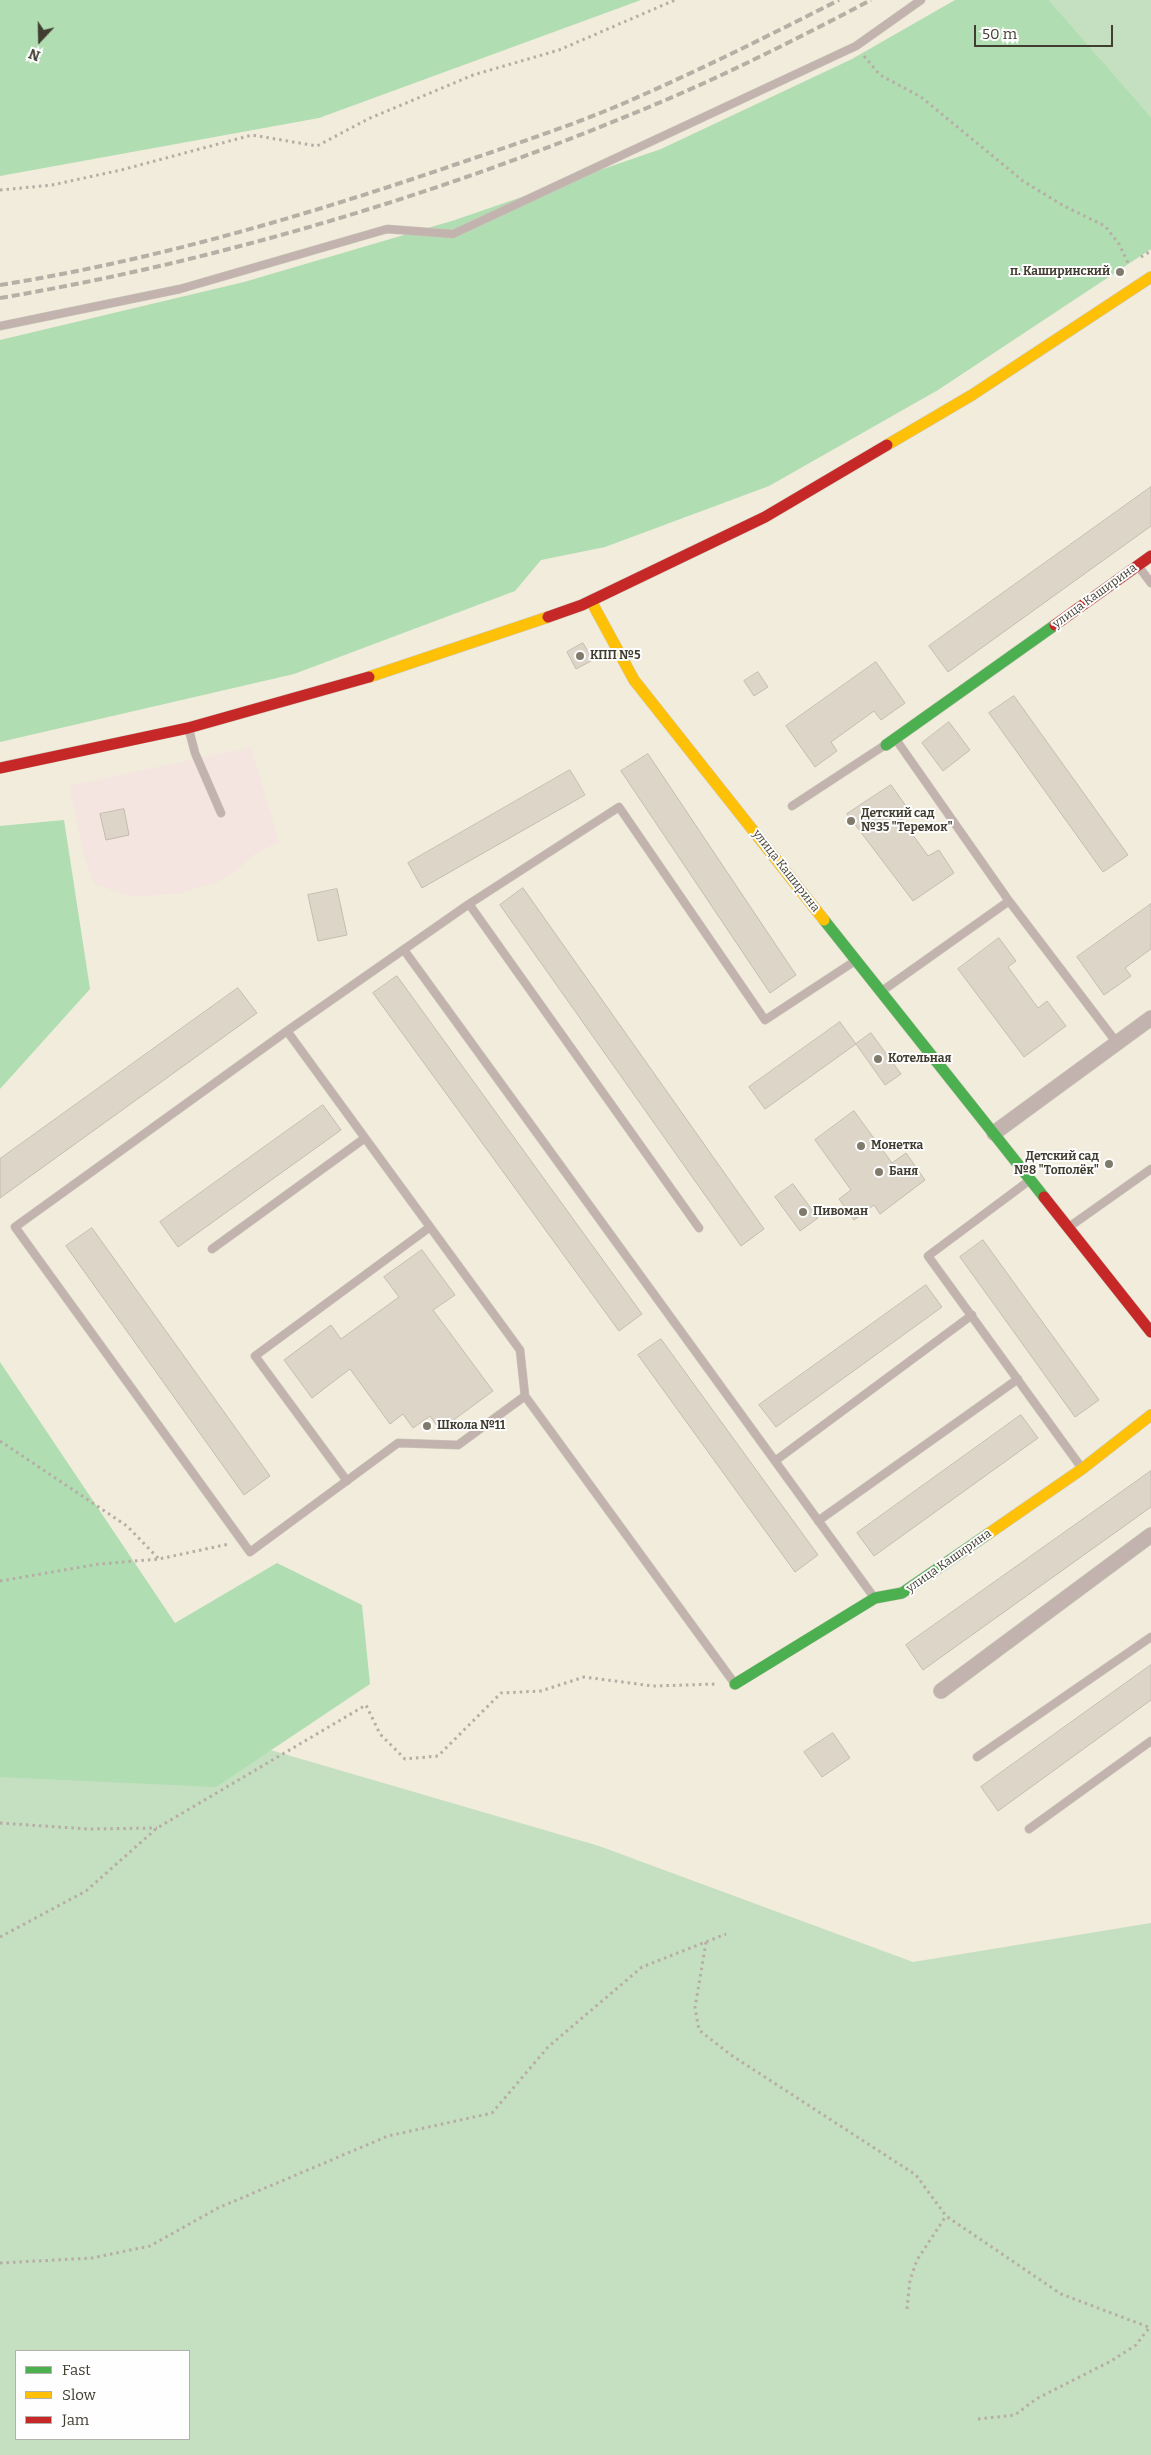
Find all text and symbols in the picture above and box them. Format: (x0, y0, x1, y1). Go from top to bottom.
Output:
north arrow (15, 15, 65, 65)
scale bar (976, 15, 1115, 47)
text: 50 m (982, 25, 1017, 43)
text: N (26, 45, 43, 64)
place label: п. Каширинский (1010, 265, 1110, 279)
marker: п. Каширинский (1114, 266, 1126, 278)
street label: улица Каширина (1050, 561, 1140, 631)
place label: КПП №5 (590, 649, 641, 663)
marker: КПП №5 (574, 650, 586, 662)
place label: Детский сад №35 "Теремок" (861, 807, 953, 835)
marker: Детский сад №35 "Теремок" (845, 815, 857, 827)
street label: улица Каширина (749, 827, 823, 915)
place label: Котельная (888, 1052, 951, 1066)
marker: Котельная (872, 1053, 884, 1065)
place label: Монетка (871, 1139, 923, 1153)
marker: Монетка (855, 1140, 867, 1152)
place label: Детский сад №8 "Тополёк" (1014, 1150, 1099, 1178)
marker: Детский сад №8 "Тополёк" (1103, 1158, 1115, 1170)
place label: Баня (889, 1165, 918, 1179)
marker: Баня (873, 1166, 885, 1178)
place label: Пивоман (813, 1205, 868, 1219)
marker: Пивоман (797, 1206, 809, 1218)
place label: Школа №11 (437, 1419, 505, 1433)
marker: Школа №11 (421, 1420, 433, 1432)
street label: улица Каширина (904, 1526, 994, 1596)
legend (15, 2350, 190, 2440)
text: Fast (62, 2361, 91, 2379)
text: Slow (62, 2386, 96, 2404)
text: Jam (62, 2411, 89, 2429)

